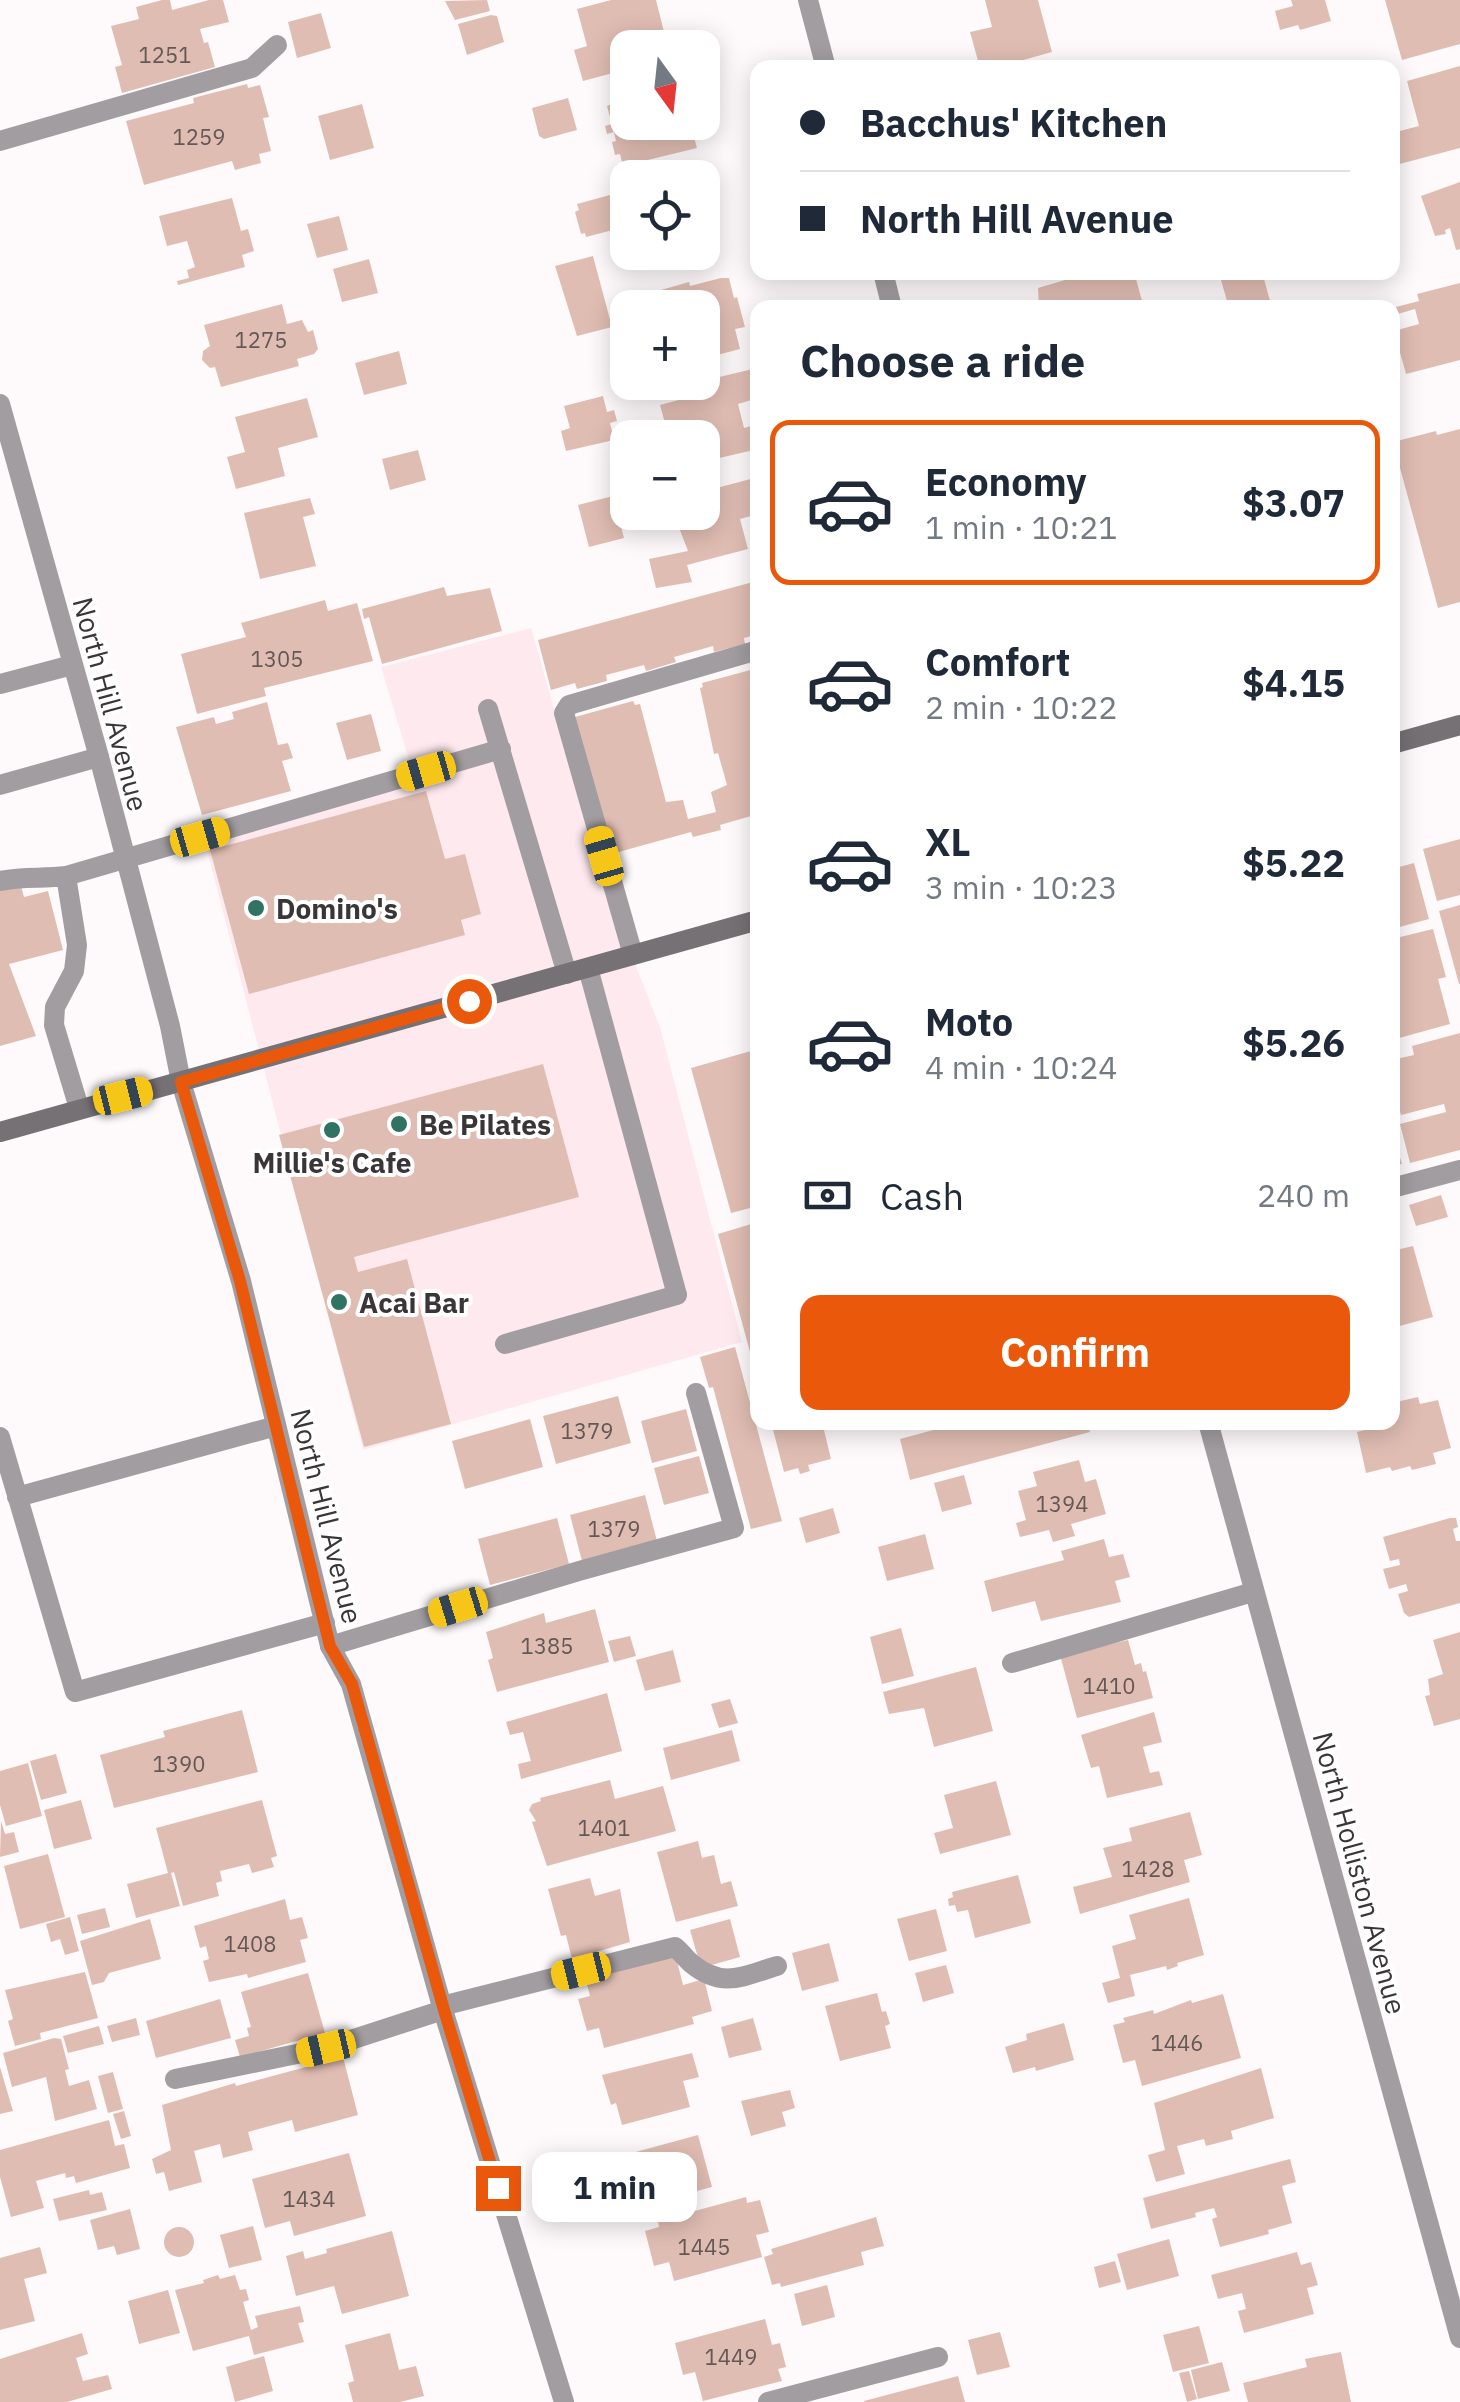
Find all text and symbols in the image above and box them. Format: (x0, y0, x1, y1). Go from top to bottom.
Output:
north arrow (610, 30, 720, 140)
map controls (610, 30, 720, 530)
house number: 1251 (139, 40, 191, 69)
text: Bacchus' Kitchen (860, 98, 1167, 147)
house number: 1259 (173, 122, 225, 151)
button: locate (610, 160, 720, 270)
text: North Hill Avenue (860, 194, 1174, 243)
button: + (610, 290, 720, 400)
house number: 1275 (235, 325, 287, 354)
text: Choose a ride (800, 331, 1085, 389)
button: − (610, 420, 720, 530)
text: Economy (925, 457, 1087, 506)
icon: car (805, 458, 895, 548)
text: $3.07 (1242, 478, 1345, 527)
text: 1 min · 10:21 (925, 506, 1118, 548)
street label: North Hill Avenue (65, 593, 157, 815)
text: Comfort (925, 637, 1070, 686)
icon: car (805, 638, 895, 728)
house number: 1305 (251, 644, 303, 673)
text: $4.15 (1242, 658, 1345, 707)
text: 2 min · 10:22 (925, 686, 1118, 728)
car (393, 748, 459, 794)
car (167, 814, 233, 860)
text: XL (925, 817, 971, 866)
icon: car (805, 818, 895, 908)
car (581, 823, 627, 889)
text: $5.22 (1242, 838, 1345, 887)
text: 3 min · 10:23 (925, 866, 1118, 908)
place label: Domino's (276, 890, 398, 927)
marker: Domino's (245, 897, 267, 919)
route start (447, 979, 492, 1024)
text: Moto (925, 997, 1013, 1046)
icon: car (805, 998, 895, 1088)
text: $5.26 (1242, 1018, 1345, 1067)
text: 4 min · 10:24 (925, 1046, 1118, 1088)
car (90, 1074, 156, 1118)
place label: Be Pilates (419, 1106, 551, 1143)
marker: Be Pilates (388, 1113, 410, 1135)
marker: Millie's Cafe (321, 1119, 343, 1141)
place label: Millie's Cafe (253, 1144, 412, 1181)
icon: cash (800, 1168, 855, 1223)
text: Cash (880, 1171, 964, 1220)
text: 240 m (1257, 1174, 1350, 1216)
place label: Acai Bar (359, 1284, 469, 1321)
marker: Acai Bar (328, 1291, 350, 1313)
button: Confirm (800, 1295, 1350, 1410)
street label: North Hill Avenue (282, 1405, 372, 1627)
house number: 1379 (561, 1416, 613, 1445)
house number: 1394 (1036, 1489, 1088, 1518)
house number: 1379 (588, 1514, 640, 1543)
car (425, 1584, 491, 1630)
house number: 1385 (521, 1631, 573, 1660)
house number: 1410 (1083, 1671, 1135, 1700)
street label: North Holliston Avenue (1305, 1728, 1415, 2018)
house number: 1390 (153, 1749, 205, 1778)
house number: 1401 (578, 1813, 630, 1842)
house number: 1428 (1122, 1854, 1174, 1883)
house number: 1408 (224, 1929, 276, 1958)
car (548, 1949, 614, 1993)
car (293, 2027, 359, 2069)
house number: 1446 (1151, 2028, 1203, 2057)
callout: 1 min (533, 2153, 698, 2223)
route end (476, 2166, 521, 2211)
text: 1 min (573, 2166, 656, 2208)
house number: 1434 (283, 2184, 335, 2213)
house number: 1445 (678, 2232, 730, 2261)
house number: 1449 (705, 2342, 757, 2371)

